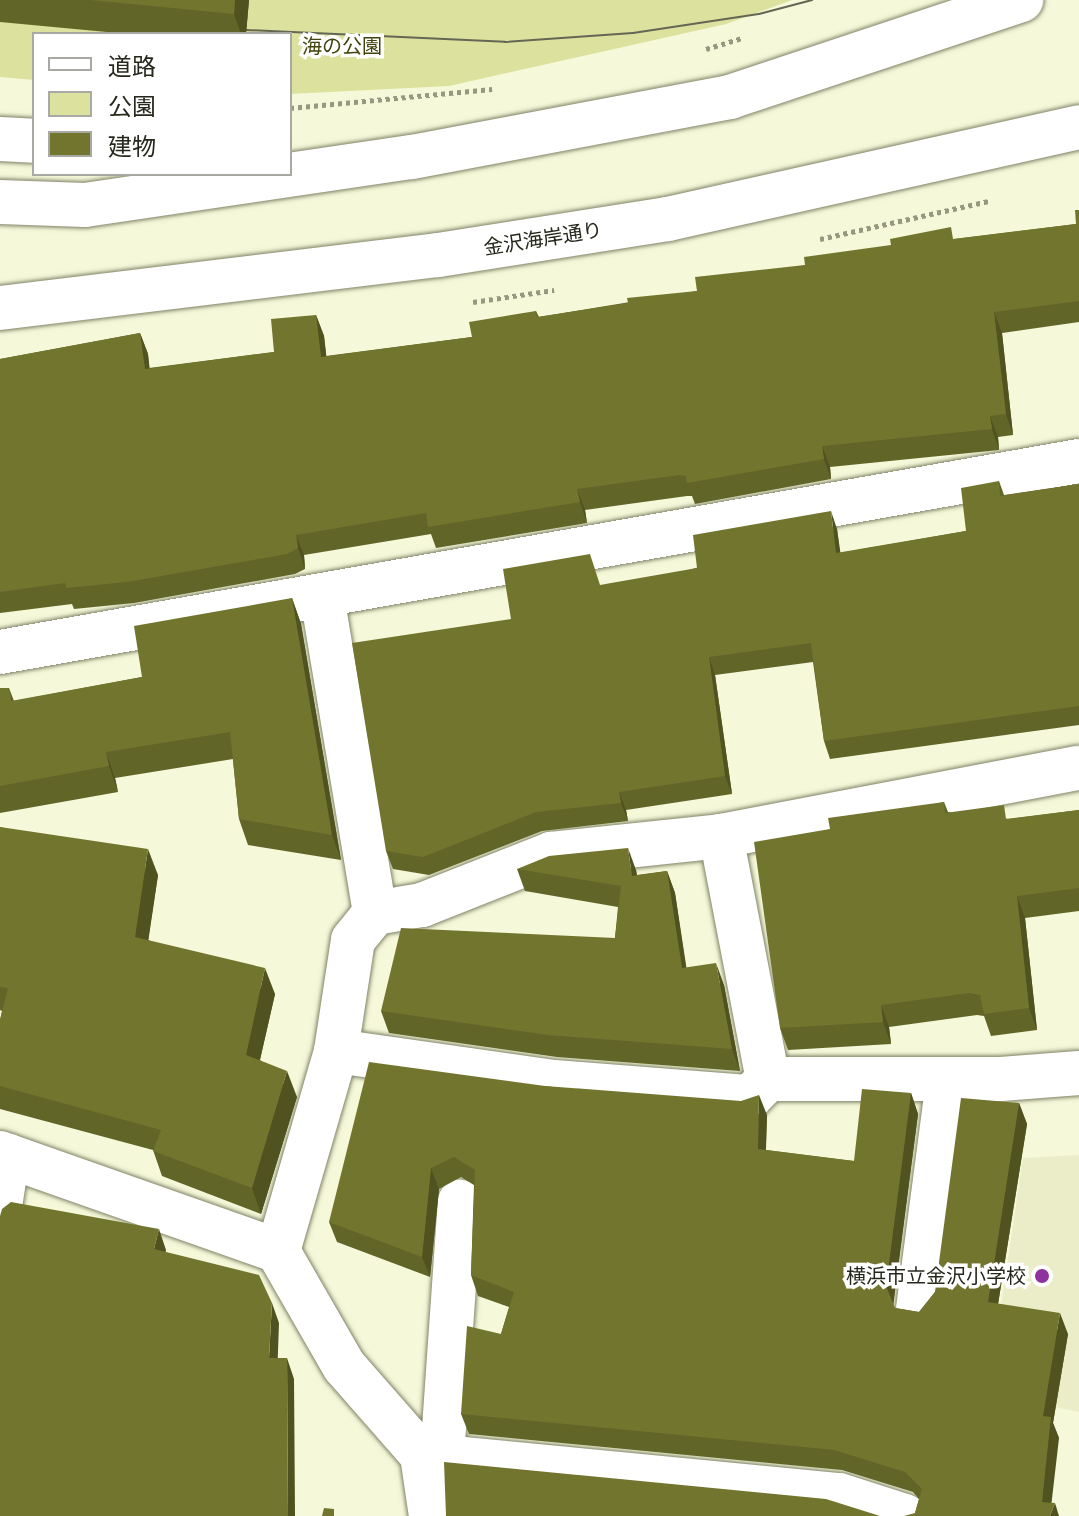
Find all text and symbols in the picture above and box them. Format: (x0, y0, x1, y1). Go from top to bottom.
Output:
legend (32, 32, 292, 176)
park label: 海の公園 (302, 34, 382, 58)
text: 道路 (108, 52, 156, 81)
text: 公園 (108, 92, 156, 121)
text: 建物 (108, 132, 156, 161)
street label: 金沢海岸通り (482, 218, 604, 260)
place label: 横浜市立金沢小学校 (846, 1264, 1026, 1288)
marker: 横浜市立金沢小学校 (1033, 1267, 1051, 1285)

